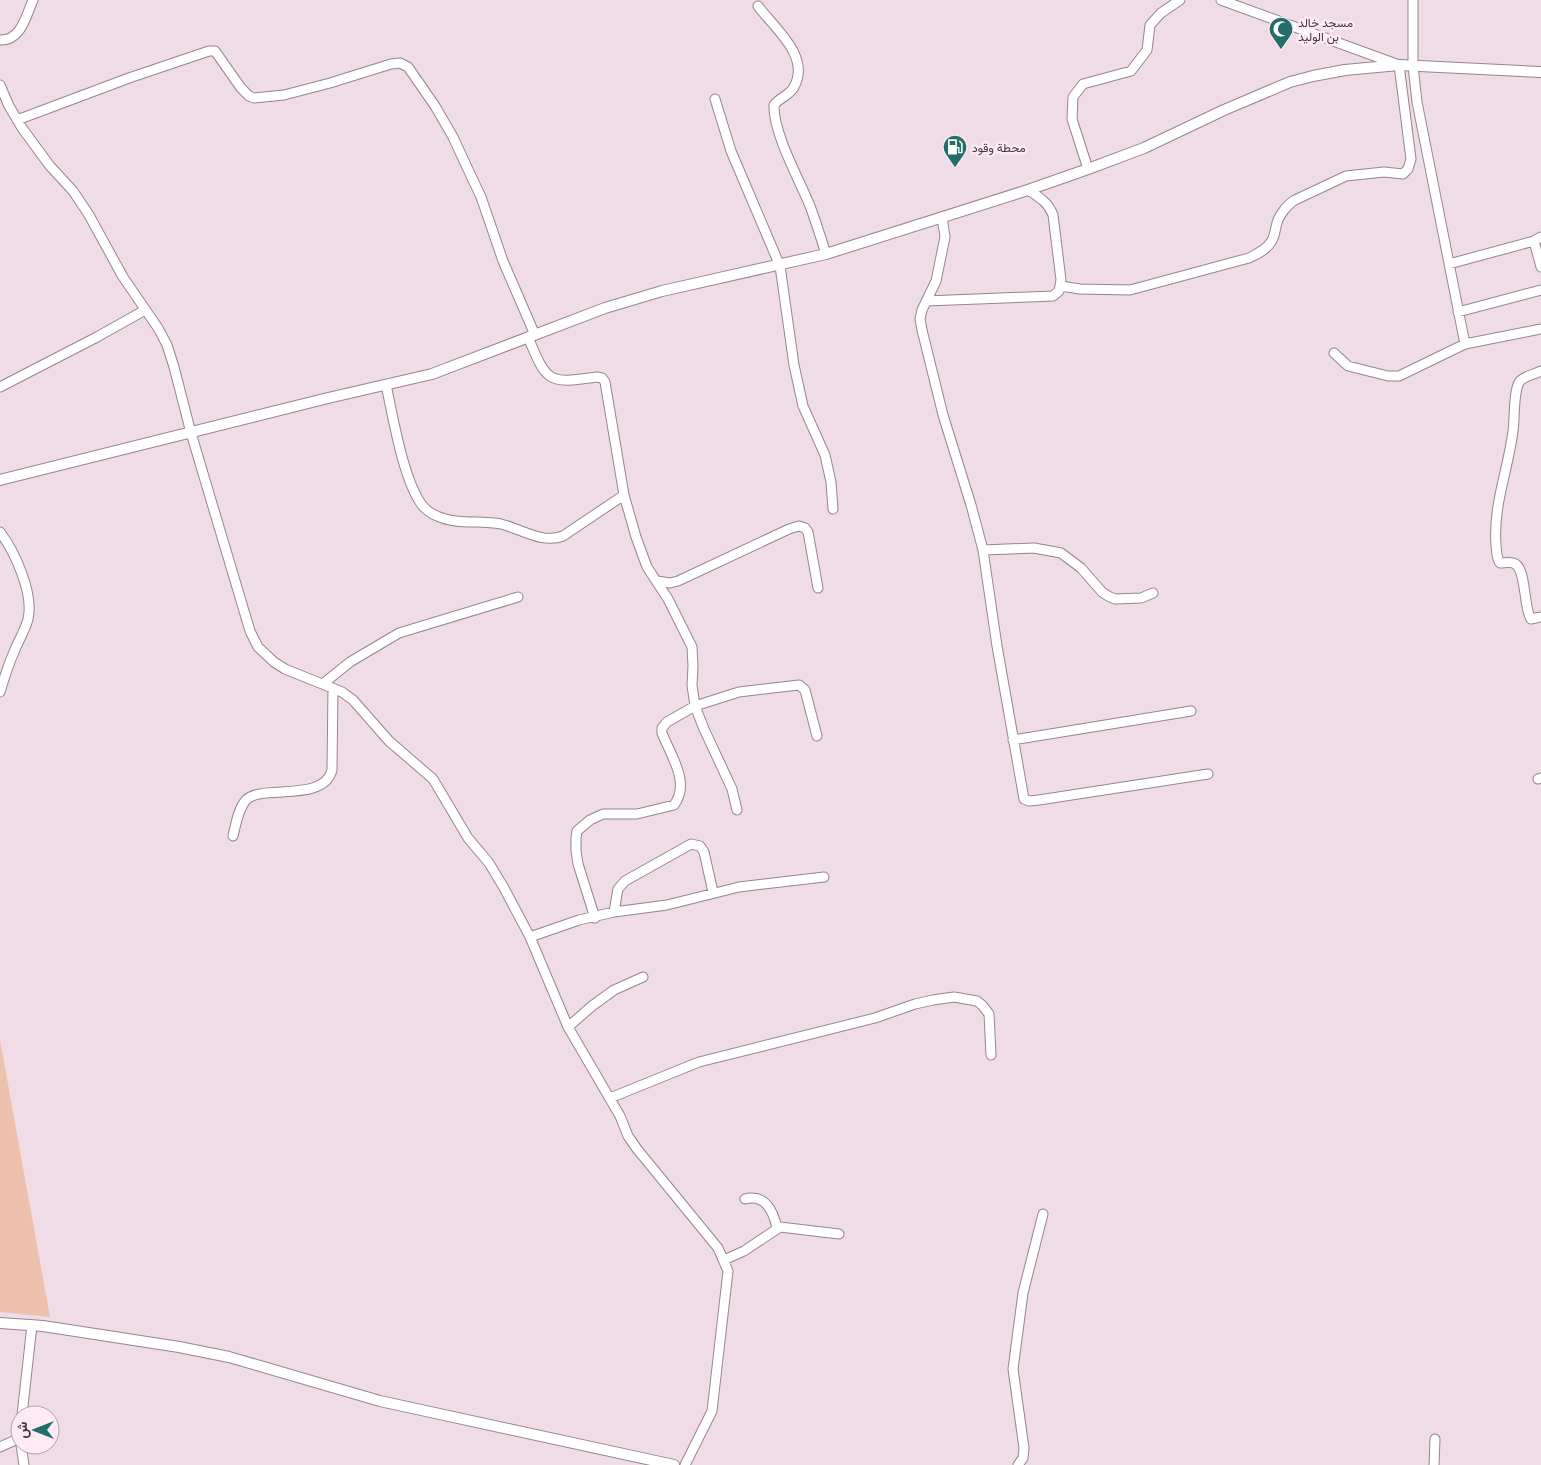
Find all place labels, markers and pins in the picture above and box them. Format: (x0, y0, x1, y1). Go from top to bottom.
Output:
place label: مسجد خالد بن الوليد (1298, 15, 1353, 45)
mosque icon: مسجد خالد بن الوليد (1268, 16, 1294, 50)
fuel station icon: محطة وقود (942, 134, 968, 168)
place label: محطة وقود (972, 140, 1026, 156)

